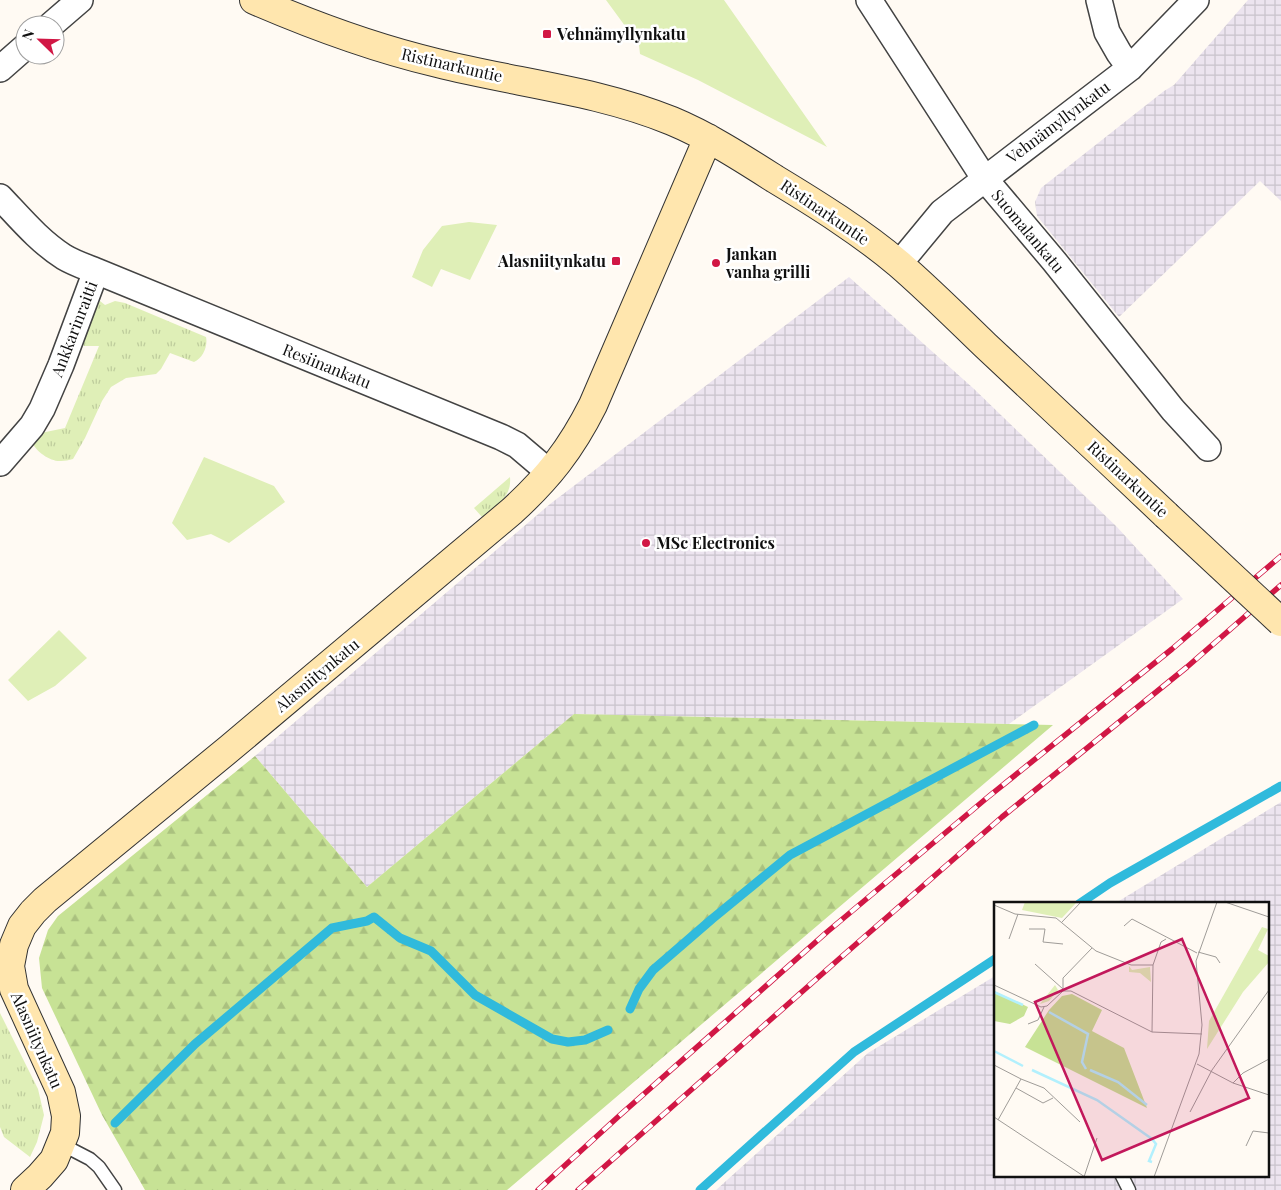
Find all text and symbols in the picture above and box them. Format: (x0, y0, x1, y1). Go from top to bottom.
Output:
north arrow (15, 15, 65, 65)
place label: Vehnämyllynkatu (556, 23, 686, 44)
text: N (17, 26, 38, 43)
marker: Vehnämyllynkatu (541, 28, 553, 40)
street label: Ristinarkuntie (400, 43, 505, 86)
street label: Vehnämyllynkatu (1001, 76, 1114, 168)
street label: Ristinarkuntie (777, 174, 874, 249)
street label: Suomalankatu (987, 185, 1069, 277)
place label: Jankan vanha grilli (725, 243, 810, 282)
place label: Alasniitynkatu (497, 250, 606, 271)
marker: Alasniitynkatu (610, 255, 622, 267)
marker: Jankan vanha grilli (710, 257, 722, 269)
street label: Ankkarinraitti (45, 278, 102, 381)
street label: Resiinankatu (280, 338, 375, 393)
street label: Ristinarkuntie (1084, 436, 1173, 521)
place label: MSc Electronics (656, 532, 775, 553)
marker: MSc Electronics (640, 537, 652, 549)
street label: Alasniitynkatu (269, 633, 363, 717)
inset map (994, 902, 1268, 1178)
street label: Alasniitynkatu (6, 987, 68, 1091)

